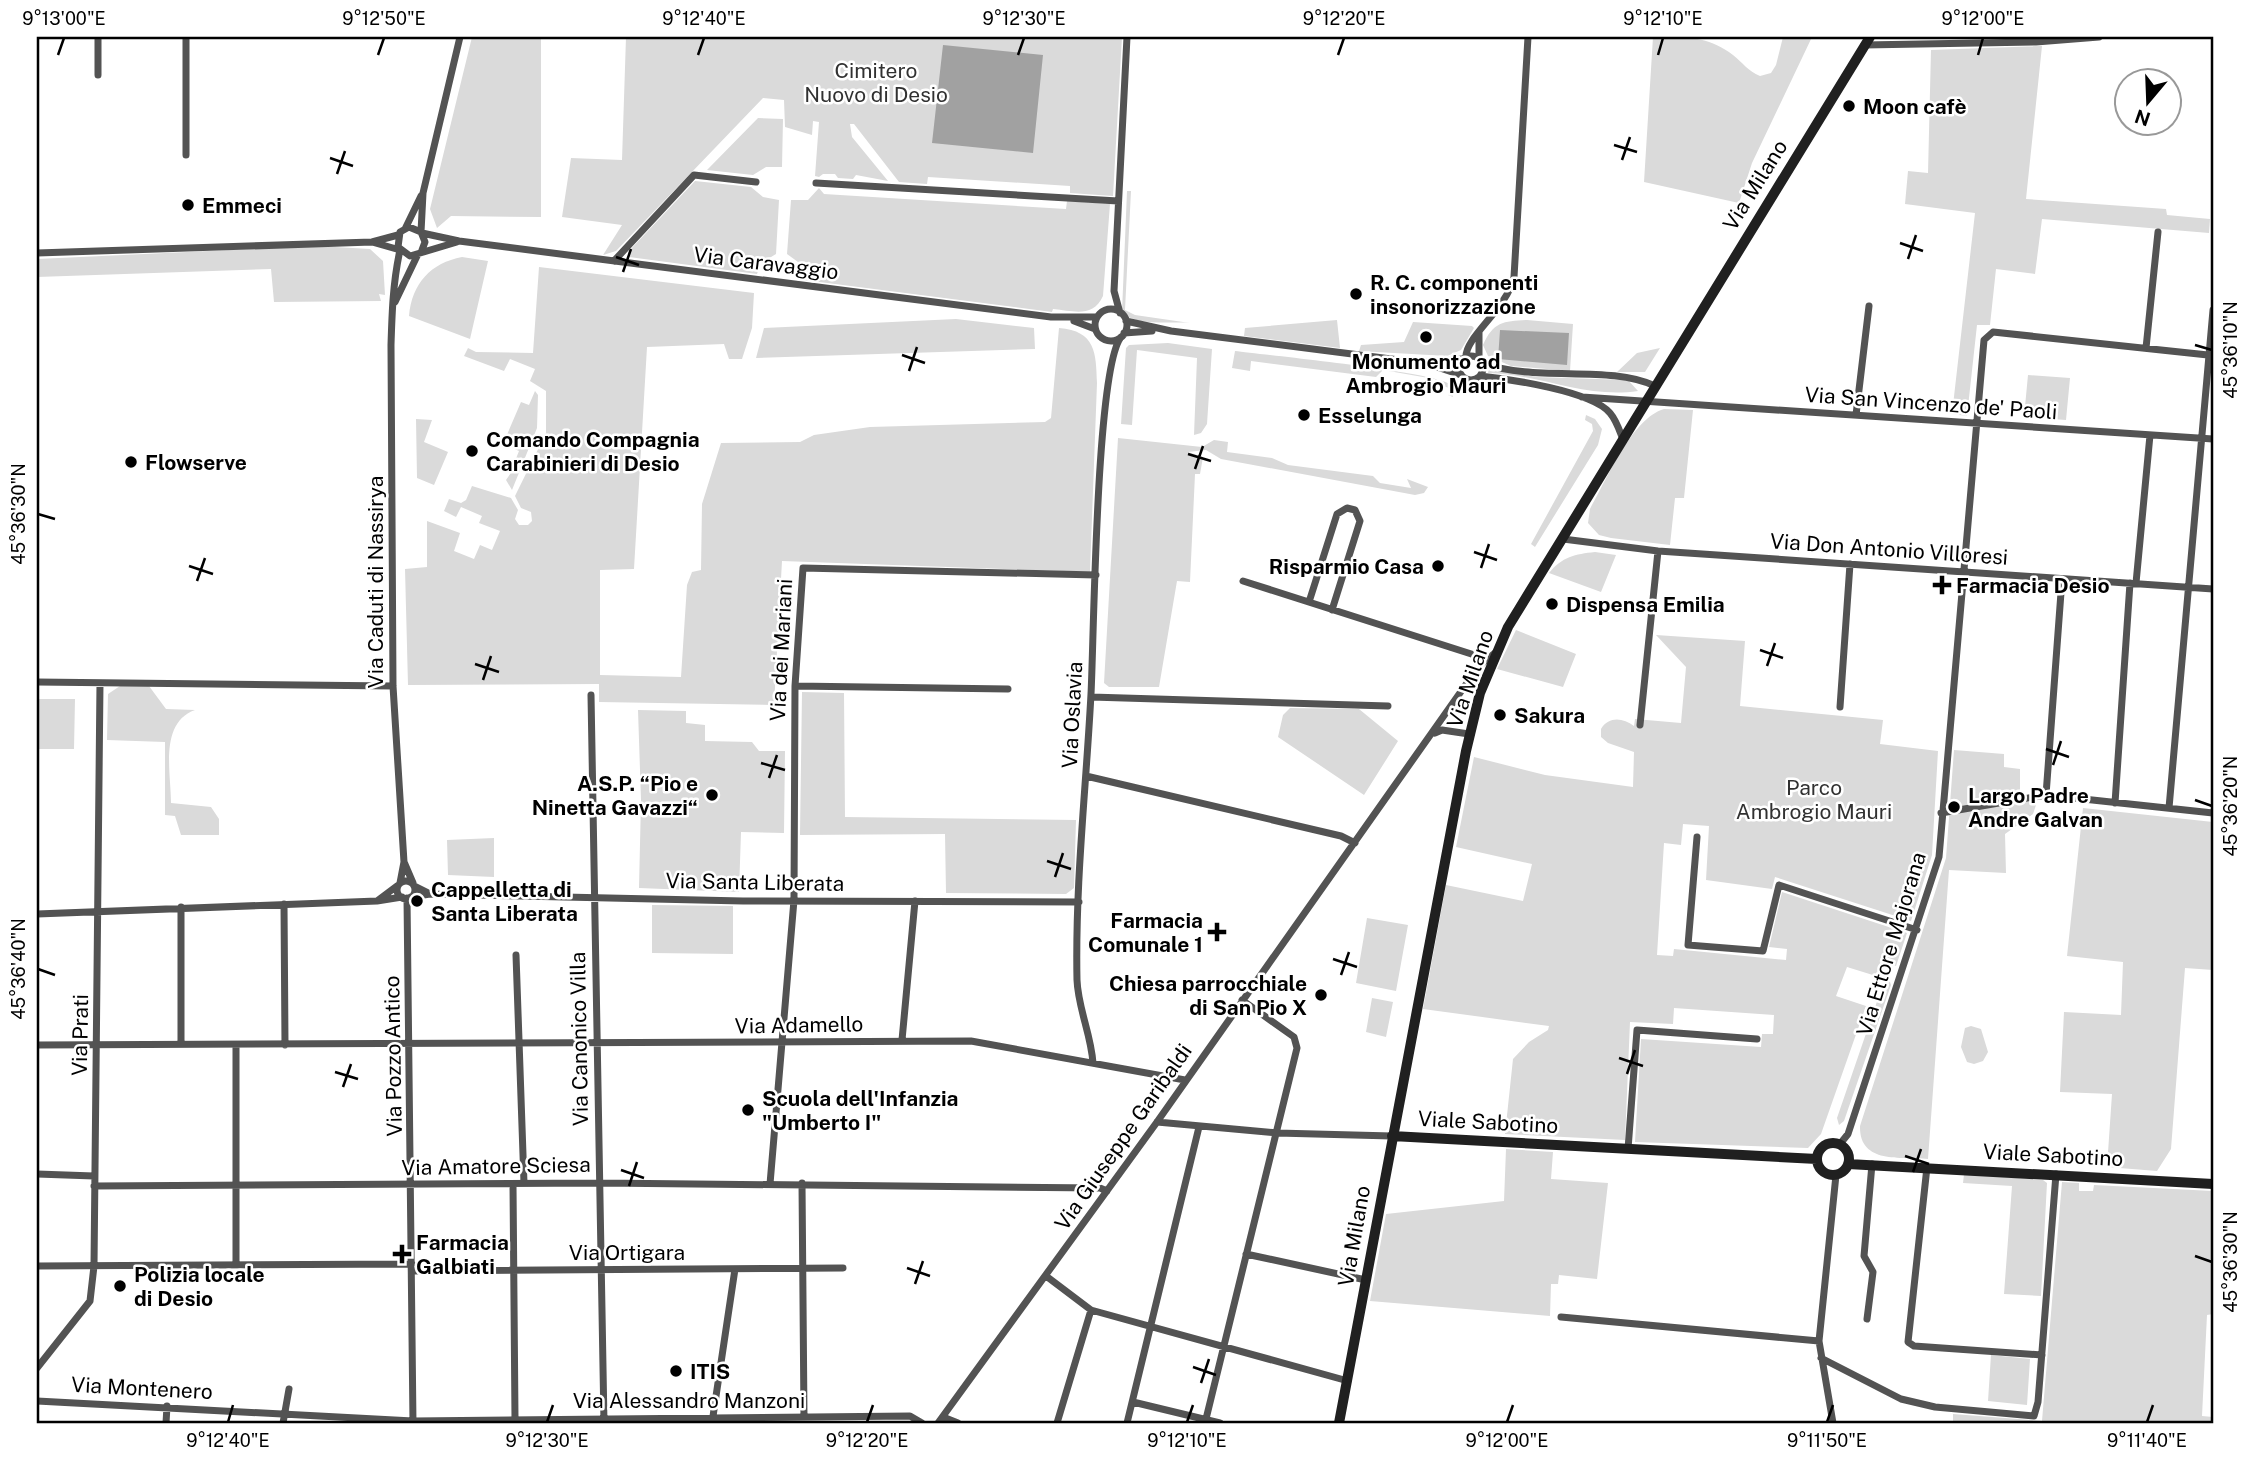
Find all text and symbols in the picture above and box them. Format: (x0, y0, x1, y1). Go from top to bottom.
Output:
text: 9°13'00"E (22, 8, 106, 29)
text: 9°12'50"E (342, 8, 426, 29)
text: 9°12'40"E (662, 8, 746, 29)
text: 9°12'30"E (982, 8, 1066, 29)
text: 9°12'20"E (1303, 8, 1385, 29)
text: 9°12'10"E (1623, 8, 1703, 29)
text: 9°12'00"E (1942, 8, 2024, 29)
park label: Cimitero Nuovo di Desio (804, 58, 948, 107)
north arrow (2114, 66, 2184, 136)
place label: Moon cafè (1863, 94, 1967, 119)
marker: Moon cafè (1841, 98, 1857, 114)
text: N (2132, 105, 2153, 131)
street label: Via Milano (1717, 135, 1793, 235)
place label: Emmeci (202, 193, 282, 218)
marker: Emmeci (180, 197, 196, 213)
street label: Via Caravaggio (692, 242, 840, 284)
place label: R. C. componenti insonorizzazione (1370, 270, 1538, 319)
marker: R. C. componenti insonorizzazione (1348, 286, 1364, 302)
text: 45°36'10"N (2220, 301, 2241, 399)
marker: Monumento ad Ambrogio Mauri (1418, 329, 1434, 345)
place label: Monumento ad Ambrogio Mauri (1346, 349, 1506, 398)
street label: Via San Vincenzo de' Paoli (1804, 382, 2058, 424)
place label: Esselunga (1318, 403, 1422, 428)
marker: Esselunga (1296, 407, 1312, 423)
place label: Comando Compagnia Carabinieri di Desio (486, 427, 700, 476)
marker: Comando Compagnia Carabinieri di Desio (464, 443, 480, 459)
place label: Flowserve (145, 450, 247, 475)
marker: Flowserve (123, 454, 139, 470)
text: 45°36'30"N (8, 463, 29, 565)
street label: Via Caduti di Nassirya (363, 476, 388, 688)
street label: Via Don Antonio Villoresi (1769, 528, 2009, 570)
place label: Risparmio Casa (1269, 554, 1424, 579)
marker: Risparmio Casa (1430, 558, 1446, 574)
place label: Farmacia Desio (1956, 573, 2109, 598)
marker: Farmacia Desio (1934, 577, 1950, 593)
street label: Via dei Mariani (765, 578, 797, 722)
place label: Dispensa Emilia (1566, 592, 1725, 617)
marker: Dispensa Emilia (1544, 596, 1560, 612)
street label: Via Milano (1442, 627, 1498, 731)
street label: Via Oslavia (1057, 661, 1087, 769)
place label: Sakura (1514, 703, 1585, 728)
marker: Sakura (1492, 707, 1508, 723)
text: 45°36'20"N (2220, 756, 2241, 856)
place label: A.S.P. “Pio e Ninetta Gavazzi“ (532, 771, 698, 820)
park label: Parco Ambrogio Mauri (1736, 775, 1892, 824)
place label: Largo Padre Andre Galvan (1968, 783, 2103, 832)
marker: A.S.P. “Pio e Ninetta Gavazzi“ (704, 787, 720, 803)
marker: Largo Padre Andre Galvan (1946, 799, 1962, 815)
street label: Via Ettore Majorana (1851, 849, 1931, 1039)
street label: Via Santa Liberata (665, 868, 845, 896)
place label: Cappelletta di Santa Liberata (431, 877, 578, 926)
marker: Cappelletta di Santa Liberata (409, 893, 425, 909)
place label: Farmacia Comunale 1 (1088, 908, 1203, 957)
text: 45°36'40"N (8, 918, 29, 1020)
marker: Farmacia Comunale 1 (1209, 924, 1225, 940)
street label: Via Canonico Villa (565, 952, 593, 1126)
place label: Chiesa parrocchiale di San Pio X (1109, 971, 1307, 1020)
street label: Via Pozzo Antico (379, 975, 407, 1137)
marker: Chiesa parrocchiale di San Pio X (1313, 987, 1329, 1003)
street label: Via Prati (67, 994, 93, 1076)
street label: Via Adamello (734, 1011, 864, 1039)
street label: Via Giuseppe Garibaldi (1049, 1039, 1197, 1235)
place label: Scuola dell'Infanzia "Umberto I" (762, 1086, 958, 1135)
marker: Scuola dell'Infanzia "Umberto I" (740, 1102, 756, 1118)
street label: Viale Sabotino (1417, 1106, 1559, 1138)
street label: Viale Sabotino (1982, 1139, 2124, 1171)
street label: Via Amatore Sciesa (401, 1152, 591, 1180)
street label: Via Milano (1333, 1184, 1375, 1288)
text: 45°36'30"N (2220, 1211, 2241, 1313)
place label: Farmacia Galbiati (416, 1230, 509, 1279)
street label: Via Ortigara (569, 1240, 685, 1265)
marker: Farmacia Galbiati (394, 1246, 410, 1262)
place label: Polizia locale di Desio (134, 1262, 265, 1311)
marker: Polizia locale di Desio (112, 1278, 128, 1294)
place label: ITIS (690, 1359, 730, 1384)
marker: ITIS (668, 1363, 684, 1379)
street label: Via Montenero (71, 1372, 213, 1404)
street label: Via Alessandro Manzoni (573, 1388, 805, 1413)
text: 9°12'40"E (186, 1430, 270, 1451)
text: 9°12'30"E (505, 1430, 589, 1451)
text: 9°12'20"E (826, 1430, 908, 1451)
text: 9°12'10"E (1147, 1430, 1227, 1451)
text: 9°12'00"E (1466, 1430, 1548, 1451)
text: 9°11'50"E (1787, 1430, 1867, 1451)
text: 9°11'40"E (2107, 1430, 2187, 1451)

